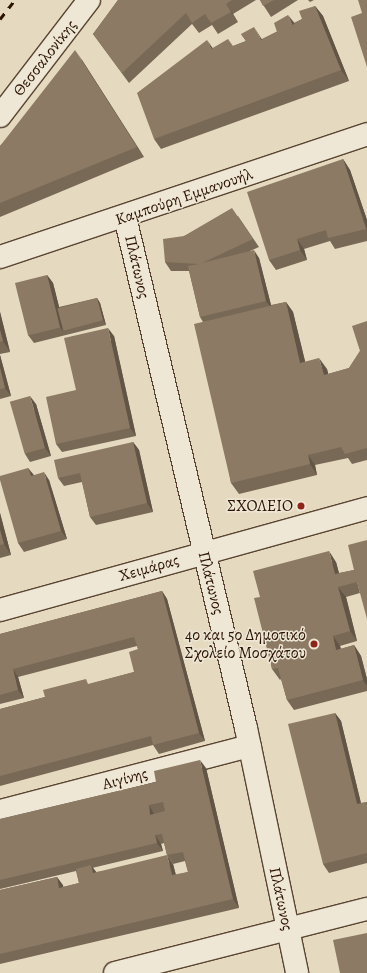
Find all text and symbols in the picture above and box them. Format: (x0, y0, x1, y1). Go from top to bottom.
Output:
street label: Θεσσαλονίκης (9, 16, 81, 100)
street label: Καμπούρη Εμμανουήλ (113, 164, 255, 230)
street label: Πλάτωνος (120, 233, 154, 301)
place label: ΣΧΟΛΕΙΟ (227, 496, 293, 516)
marker: ΣΧΟΛΕΙΟ (296, 501, 306, 511)
street label: Πλάτωνος (194, 549, 228, 617)
street label: Χειμάρας (117, 550, 181, 586)
place label: 4ο και 5ο Δημοτικό Σχολείο Μοσχάτου (185, 625, 306, 663)
marker: 4ο και 5ο Δημοτικό Σχολείο Μοσχάτου (309, 639, 319, 649)
street label: Αιγίνης (100, 764, 150, 794)
street label: Πλάτωνος (265, 865, 297, 933)

